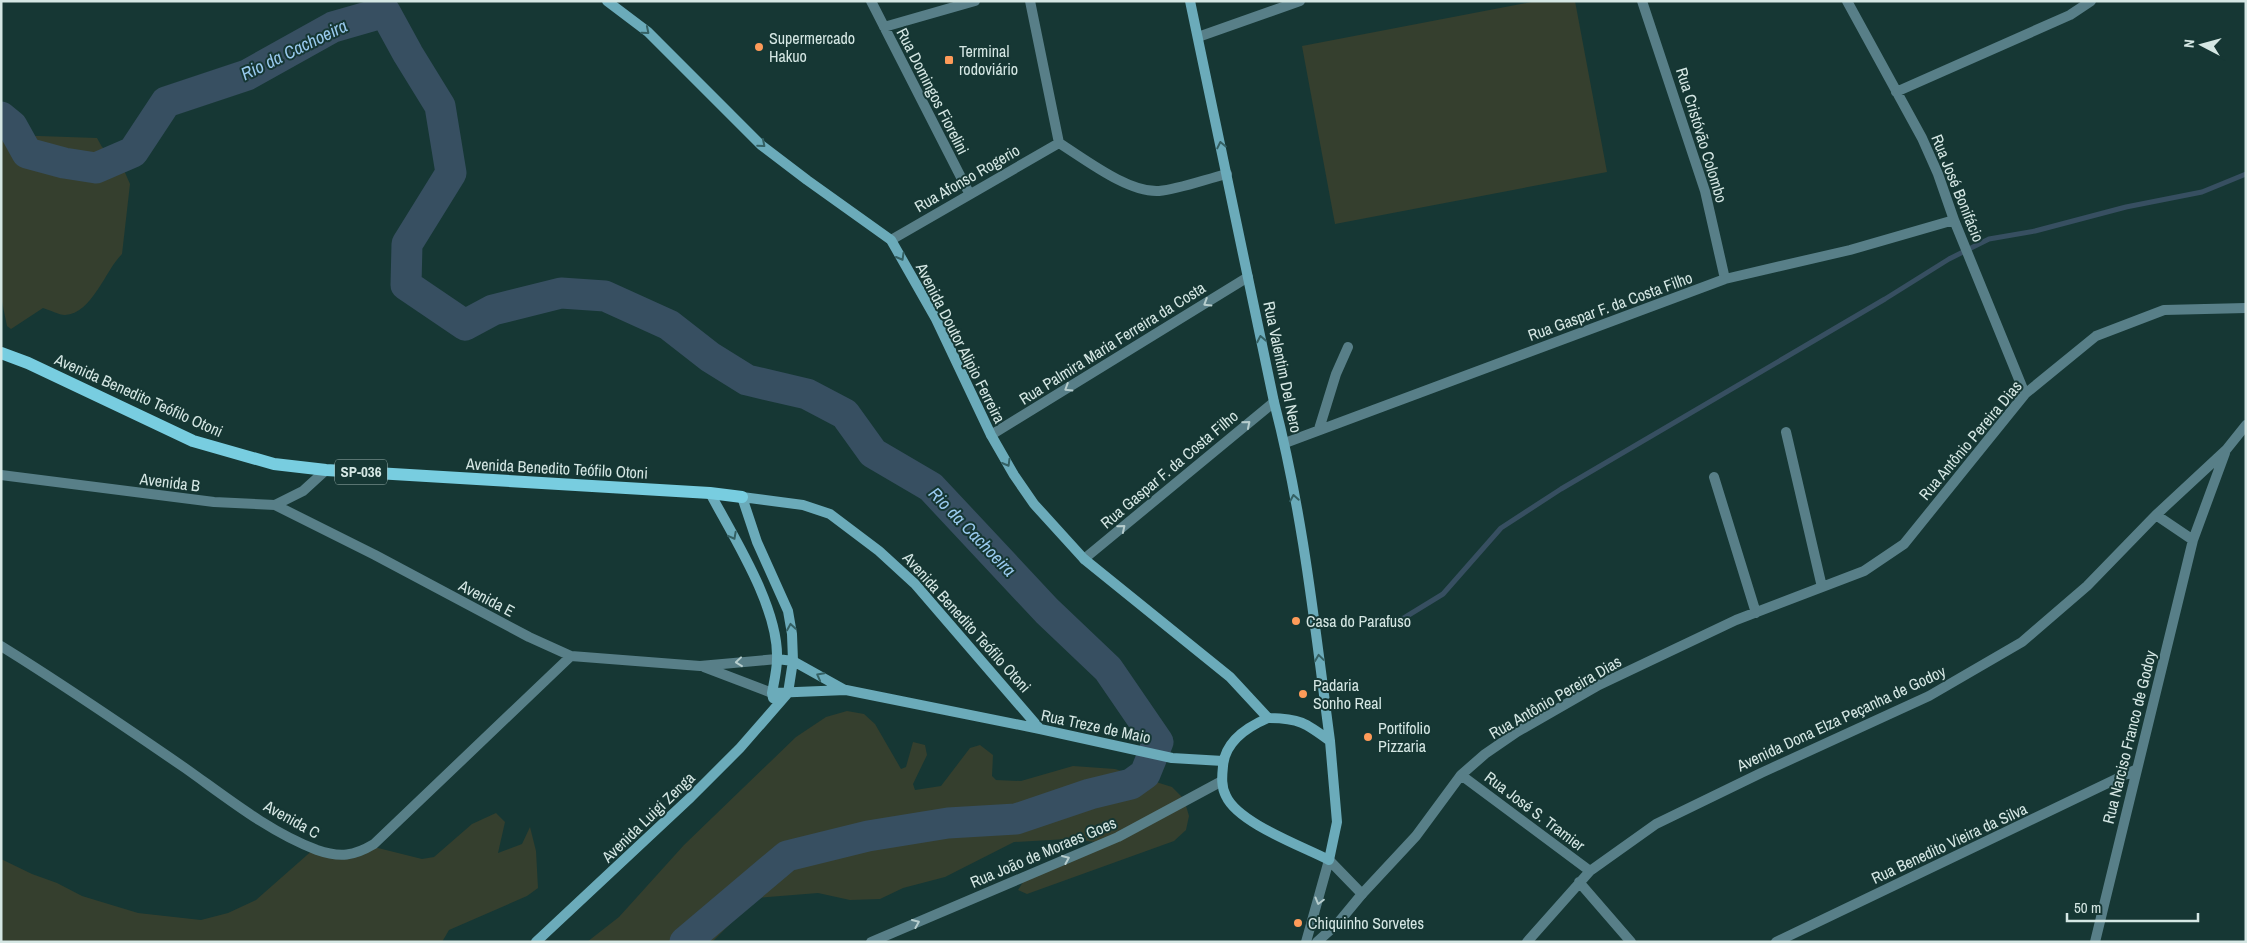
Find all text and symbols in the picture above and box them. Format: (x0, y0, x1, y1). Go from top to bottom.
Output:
water label: Rio da Cachoeira (236, 13, 351, 86)
north arrow (2177, 20, 2227, 70)
street label: Rua Domingos Fiorelini (892, 24, 974, 158)
one-way arrow (640, 25, 649, 34)
place label: Supermercado Hakuo (769, 27, 855, 67)
text: N (2180, 39, 2198, 49)
place label: Terminal rodoviário (959, 40, 1018, 80)
marker: Supermercado Hakuo (753, 41, 765, 53)
marker: Terminal rodoviário (943, 54, 955, 66)
street label: Rua Cristóvão Colombo (1671, 65, 1733, 205)
street label: Rua José Bonifácio (1926, 131, 1990, 245)
one-way arrow (756, 139, 765, 148)
street label: Rua Afonso Rogerio (910, 139, 1024, 217)
one-way arrow (1216, 141, 1226, 150)
one-way arrow (894, 251, 904, 260)
street label: Avenida Doutor Alipio Ferreira (911, 258, 1011, 428)
street label: Rua Gaspar F. da Costa Filho (1525, 266, 1695, 346)
street label: Rua Palmira Maria Ferreira da Costa (1015, 276, 1210, 410)
one-way arrow (1203, 296, 1212, 306)
street label: Rua Valentim Del Nero (1258, 299, 1308, 435)
one-way arrow (1256, 334, 1267, 343)
street label: Avenida Benedito Teófilo Otoni (51, 348, 227, 442)
street label: Rua Antônio Pereira Dias (1914, 376, 2026, 504)
one-way arrow (1065, 381, 1074, 391)
street label: Rua Gaspar F. da Costa Filho (1095, 405, 1243, 533)
one-way arrow (1241, 422, 1250, 430)
street label: Avenida Benedito Teófilo Otoni (465, 452, 648, 484)
one-way arrow (1000, 458, 1010, 467)
road number: SP-036 (335, 460, 387, 484)
street label: Avenida B (138, 467, 202, 497)
water label: Rio da Cachoeira (923, 481, 1022, 582)
one-way arrow (1290, 493, 1300, 502)
one-way arrow (1116, 525, 1125, 533)
one-way arrow (727, 531, 737, 540)
street label: Avenida Benedito Teófilo Otoni (897, 546, 1036, 697)
street label: Avenida E (454, 574, 519, 622)
place label: Casa do Parafuso (1306, 610, 1411, 632)
marker: Casa do Parafuso (1290, 615, 1302, 627)
one-way arrow (786, 623, 796, 632)
street label: Rua Narciso Franco de Godoy (2097, 648, 2161, 826)
street label: Rua Antônio Pereira Dias (1485, 650, 1625, 744)
one-way arrow (1314, 654, 1325, 662)
one-way arrow (735, 656, 743, 667)
street label: Avenida Dona Elza Peçanha de Godoy (1732, 660, 1949, 777)
one-way arrow (816, 672, 825, 682)
place label: Padaria Sonho Real (1313, 674, 1382, 714)
marker: Padaria Sonho Real (1297, 688, 1309, 700)
street label: Rua Treze de Maio (1039, 704, 1153, 748)
place label: Portifolio Pizzaria (1378, 717, 1431, 757)
marker: Portifolio Pizzaria (1362, 731, 1374, 743)
street label: Avenida Luigi Zenga (596, 766, 700, 868)
street label: Rua José S. Tramier (1480, 766, 1590, 856)
street label: Avenida C (259, 794, 324, 843)
street label: Rua Benedito Vieira da Silva (1867, 797, 2031, 889)
street label: Rua João de Moraes Goes (967, 811, 1119, 893)
one-way arrow (1061, 855, 1070, 866)
scale bar (2067, 890, 2198, 922)
one-way arrow (1314, 897, 1324, 905)
text: 50 m (2074, 897, 2101, 918)
place label: Chiquinho Sorvetes (1308, 912, 1424, 934)
marker: Chiquinho Sorvetes (1292, 917, 1304, 929)
one-way arrow (911, 918, 920, 929)

